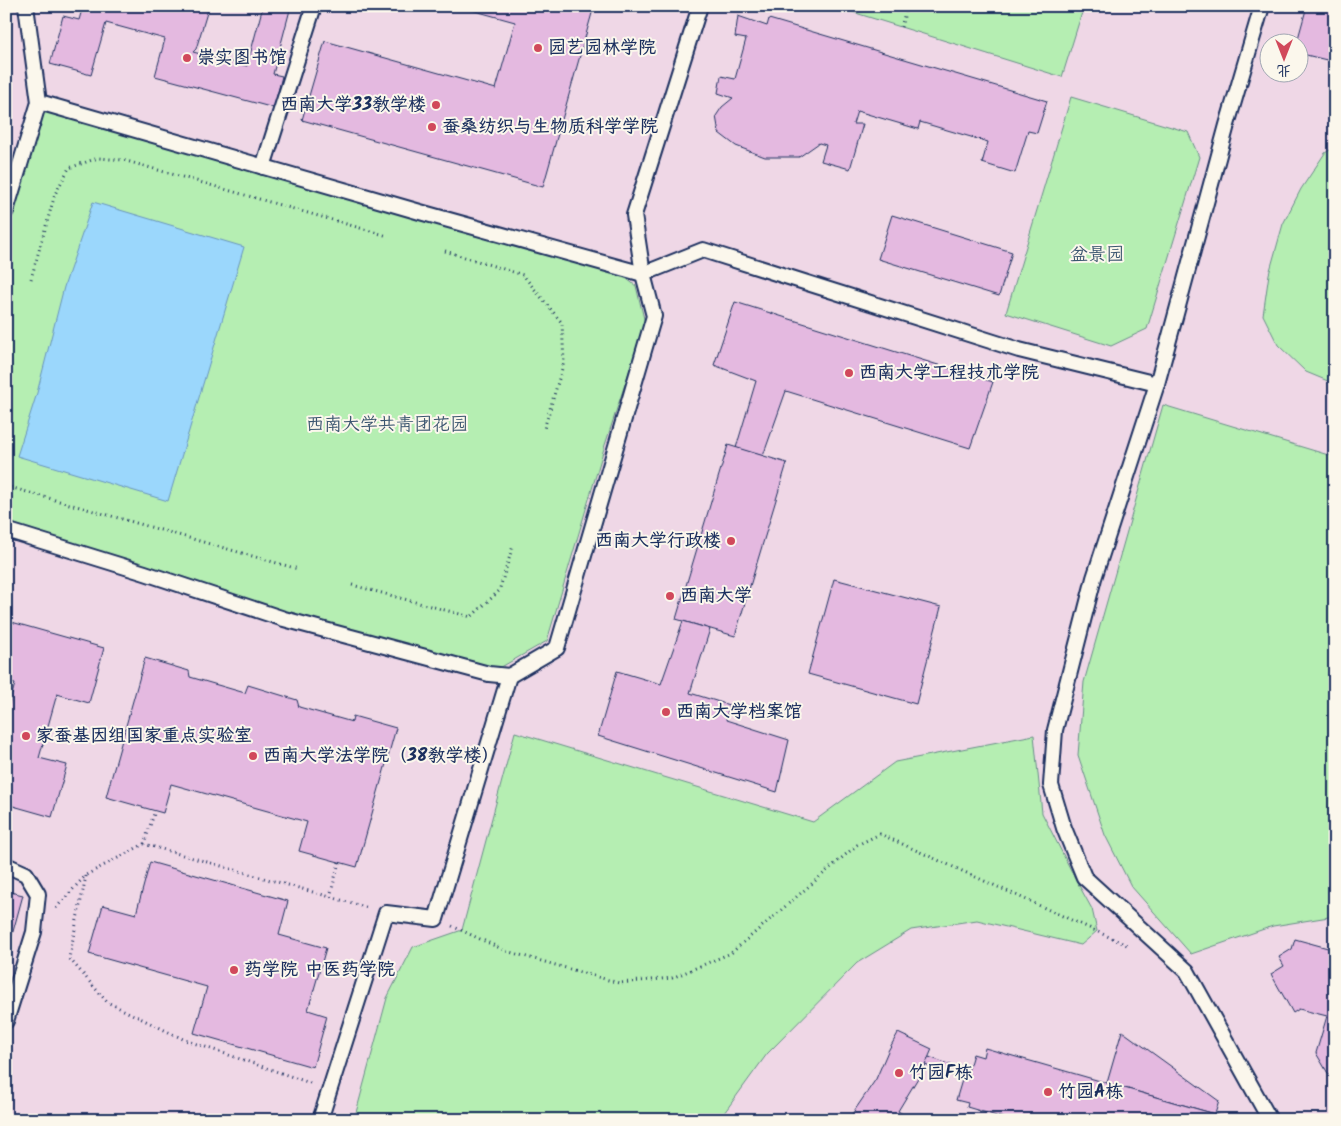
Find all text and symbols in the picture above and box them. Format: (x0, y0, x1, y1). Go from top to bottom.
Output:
north arrow (1258, 32, 1308, 82)
place label: 园艺园林学院 (548, 34, 656, 63)
marker: 园艺园林学院 (532, 42, 544, 54)
place label: 崇实图书馆 (197, 44, 287, 73)
marker: 崇实图书馆 (181, 52, 193, 64)
text: 北 (1277, 59, 1291, 81)
place label: 西南大学33教学楼 (280, 91, 426, 120)
marker: 西南大学33教学楼 (430, 99, 442, 111)
place label: 蚕桑纺织与生物质科学学院 (442, 113, 658, 142)
marker: 蚕桑纺织与生物质科学学院 (426, 121, 438, 133)
park label: 盆景园 (1070, 241, 1124, 270)
place label: 西南大学工程技术学院 (859, 359, 1039, 388)
marker: 西南大学工程技术学院 (843, 367, 855, 379)
park label: 西南大学共青团花园 (306, 411, 468, 440)
place label: 西南大学行政楼 (595, 527, 721, 556)
marker: 西南大学行政楼 (725, 535, 737, 547)
place label: 西南大学 (680, 582, 752, 611)
marker: 西南大学 (664, 590, 676, 602)
place label: 西南大学档案馆 (676, 698, 802, 727)
marker: 西南大学档案馆 (660, 706, 672, 718)
place label: 家蚕基因组国家重点实验室 (36, 722, 252, 751)
marker: 家蚕基因组国家重点实验室 (20, 730, 32, 742)
place label: 西南大学法学院（38教学楼） (263, 742, 499, 771)
marker: 西南大学法学院（38教学楼） (247, 750, 259, 762)
place label: 药学院 中医药学院 (244, 956, 395, 985)
marker: 药学院 中医药学院 (228, 964, 240, 976)
place label: 竹园F栋 (909, 1059, 973, 1088)
marker: 竹园F栋 (893, 1067, 905, 1079)
place label: 竹园A栋 (1058, 1078, 1123, 1107)
marker: 竹园A栋 (1042, 1086, 1054, 1098)

